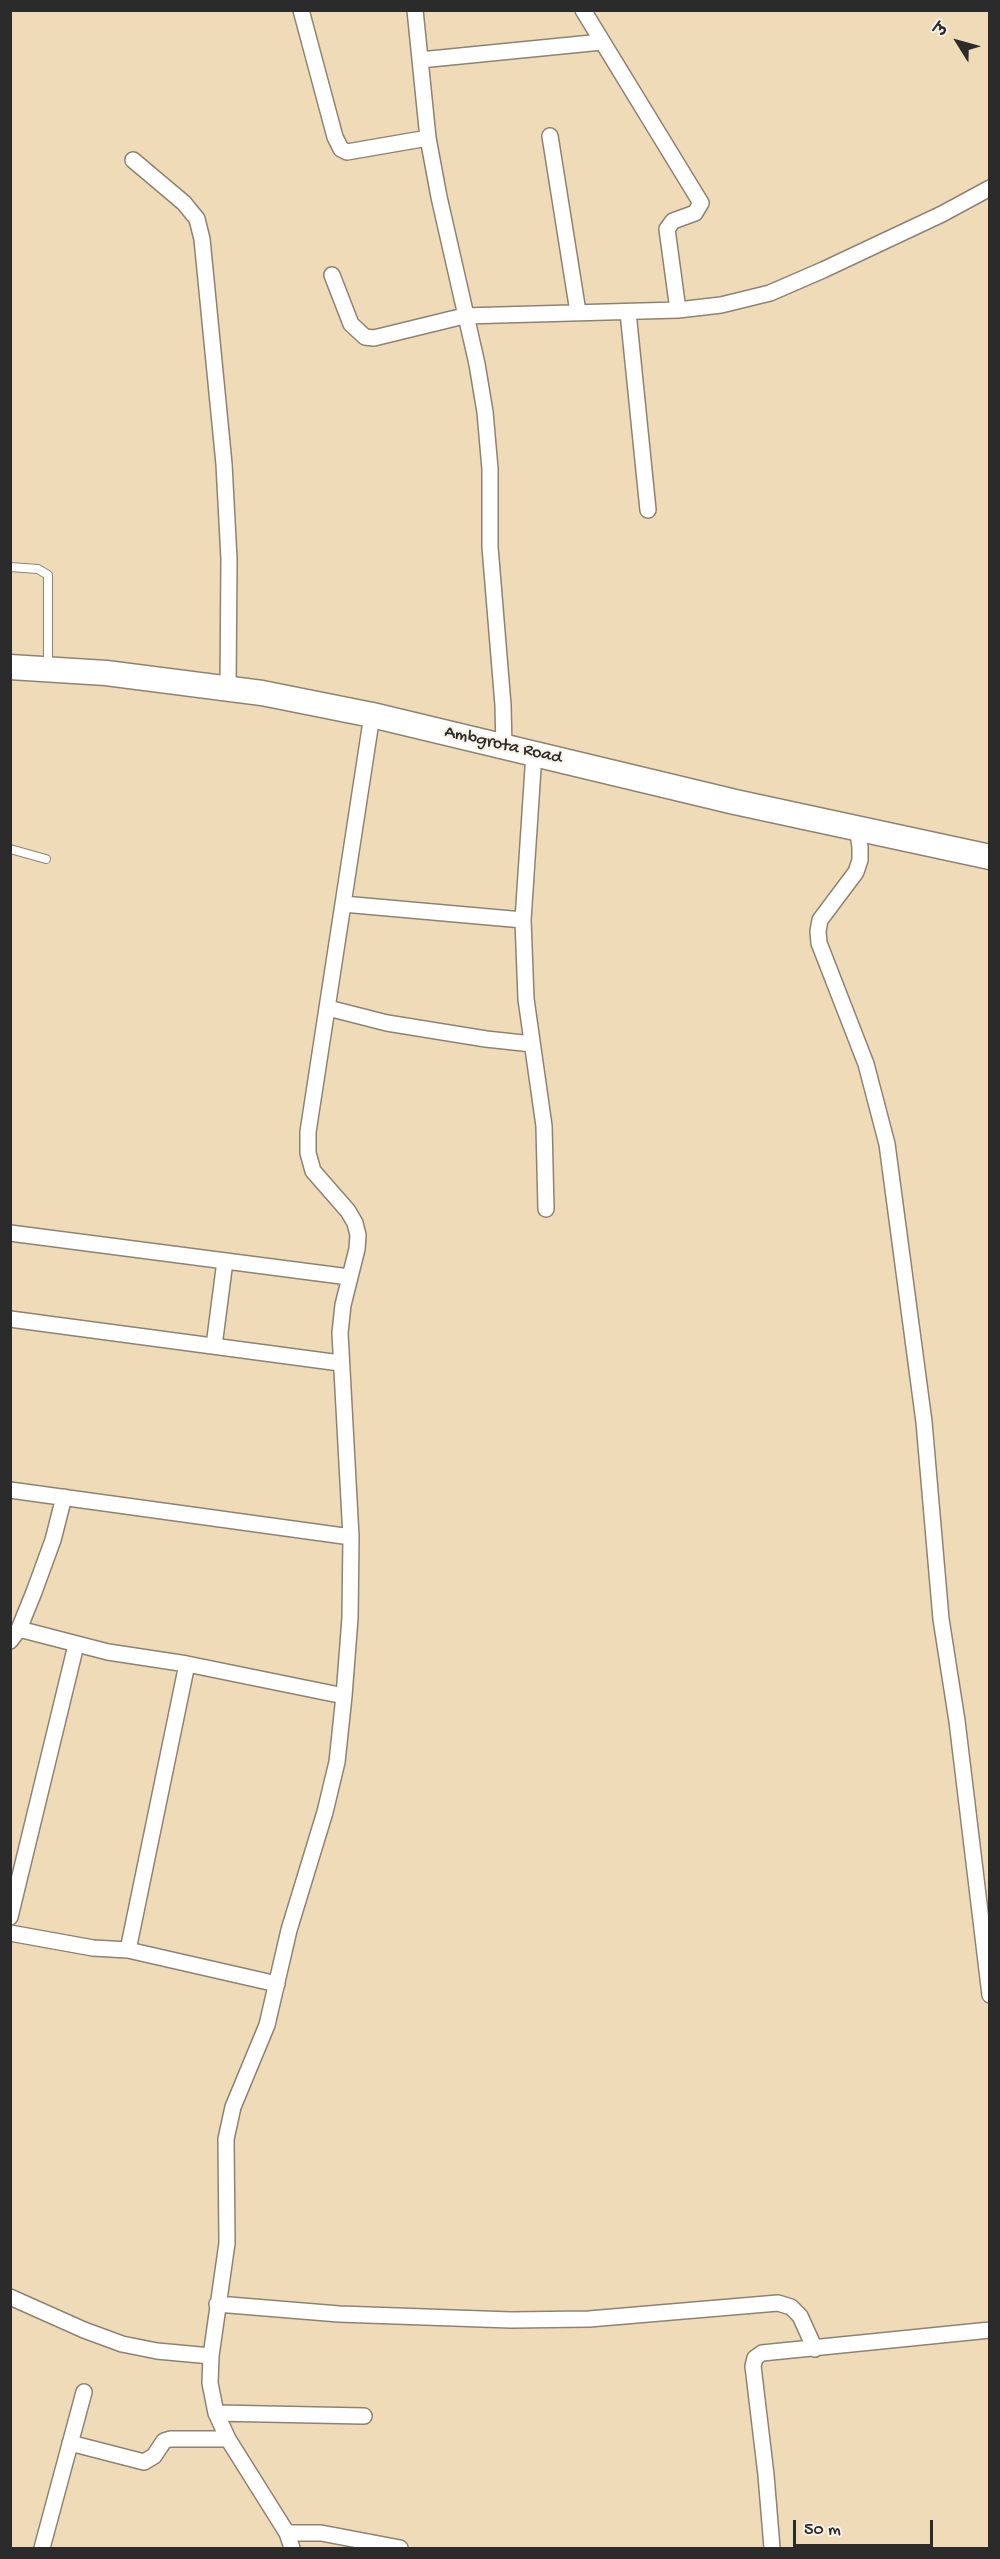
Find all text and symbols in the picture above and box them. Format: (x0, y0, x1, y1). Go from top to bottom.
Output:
north arrow (928, 12, 988, 72)
text: उ (932, 21, 954, 41)
street label: Ambgrota Road (442, 722, 564, 770)
scale bar (796, 2508, 936, 2546)
text: 50 m (804, 2520, 841, 2541)

